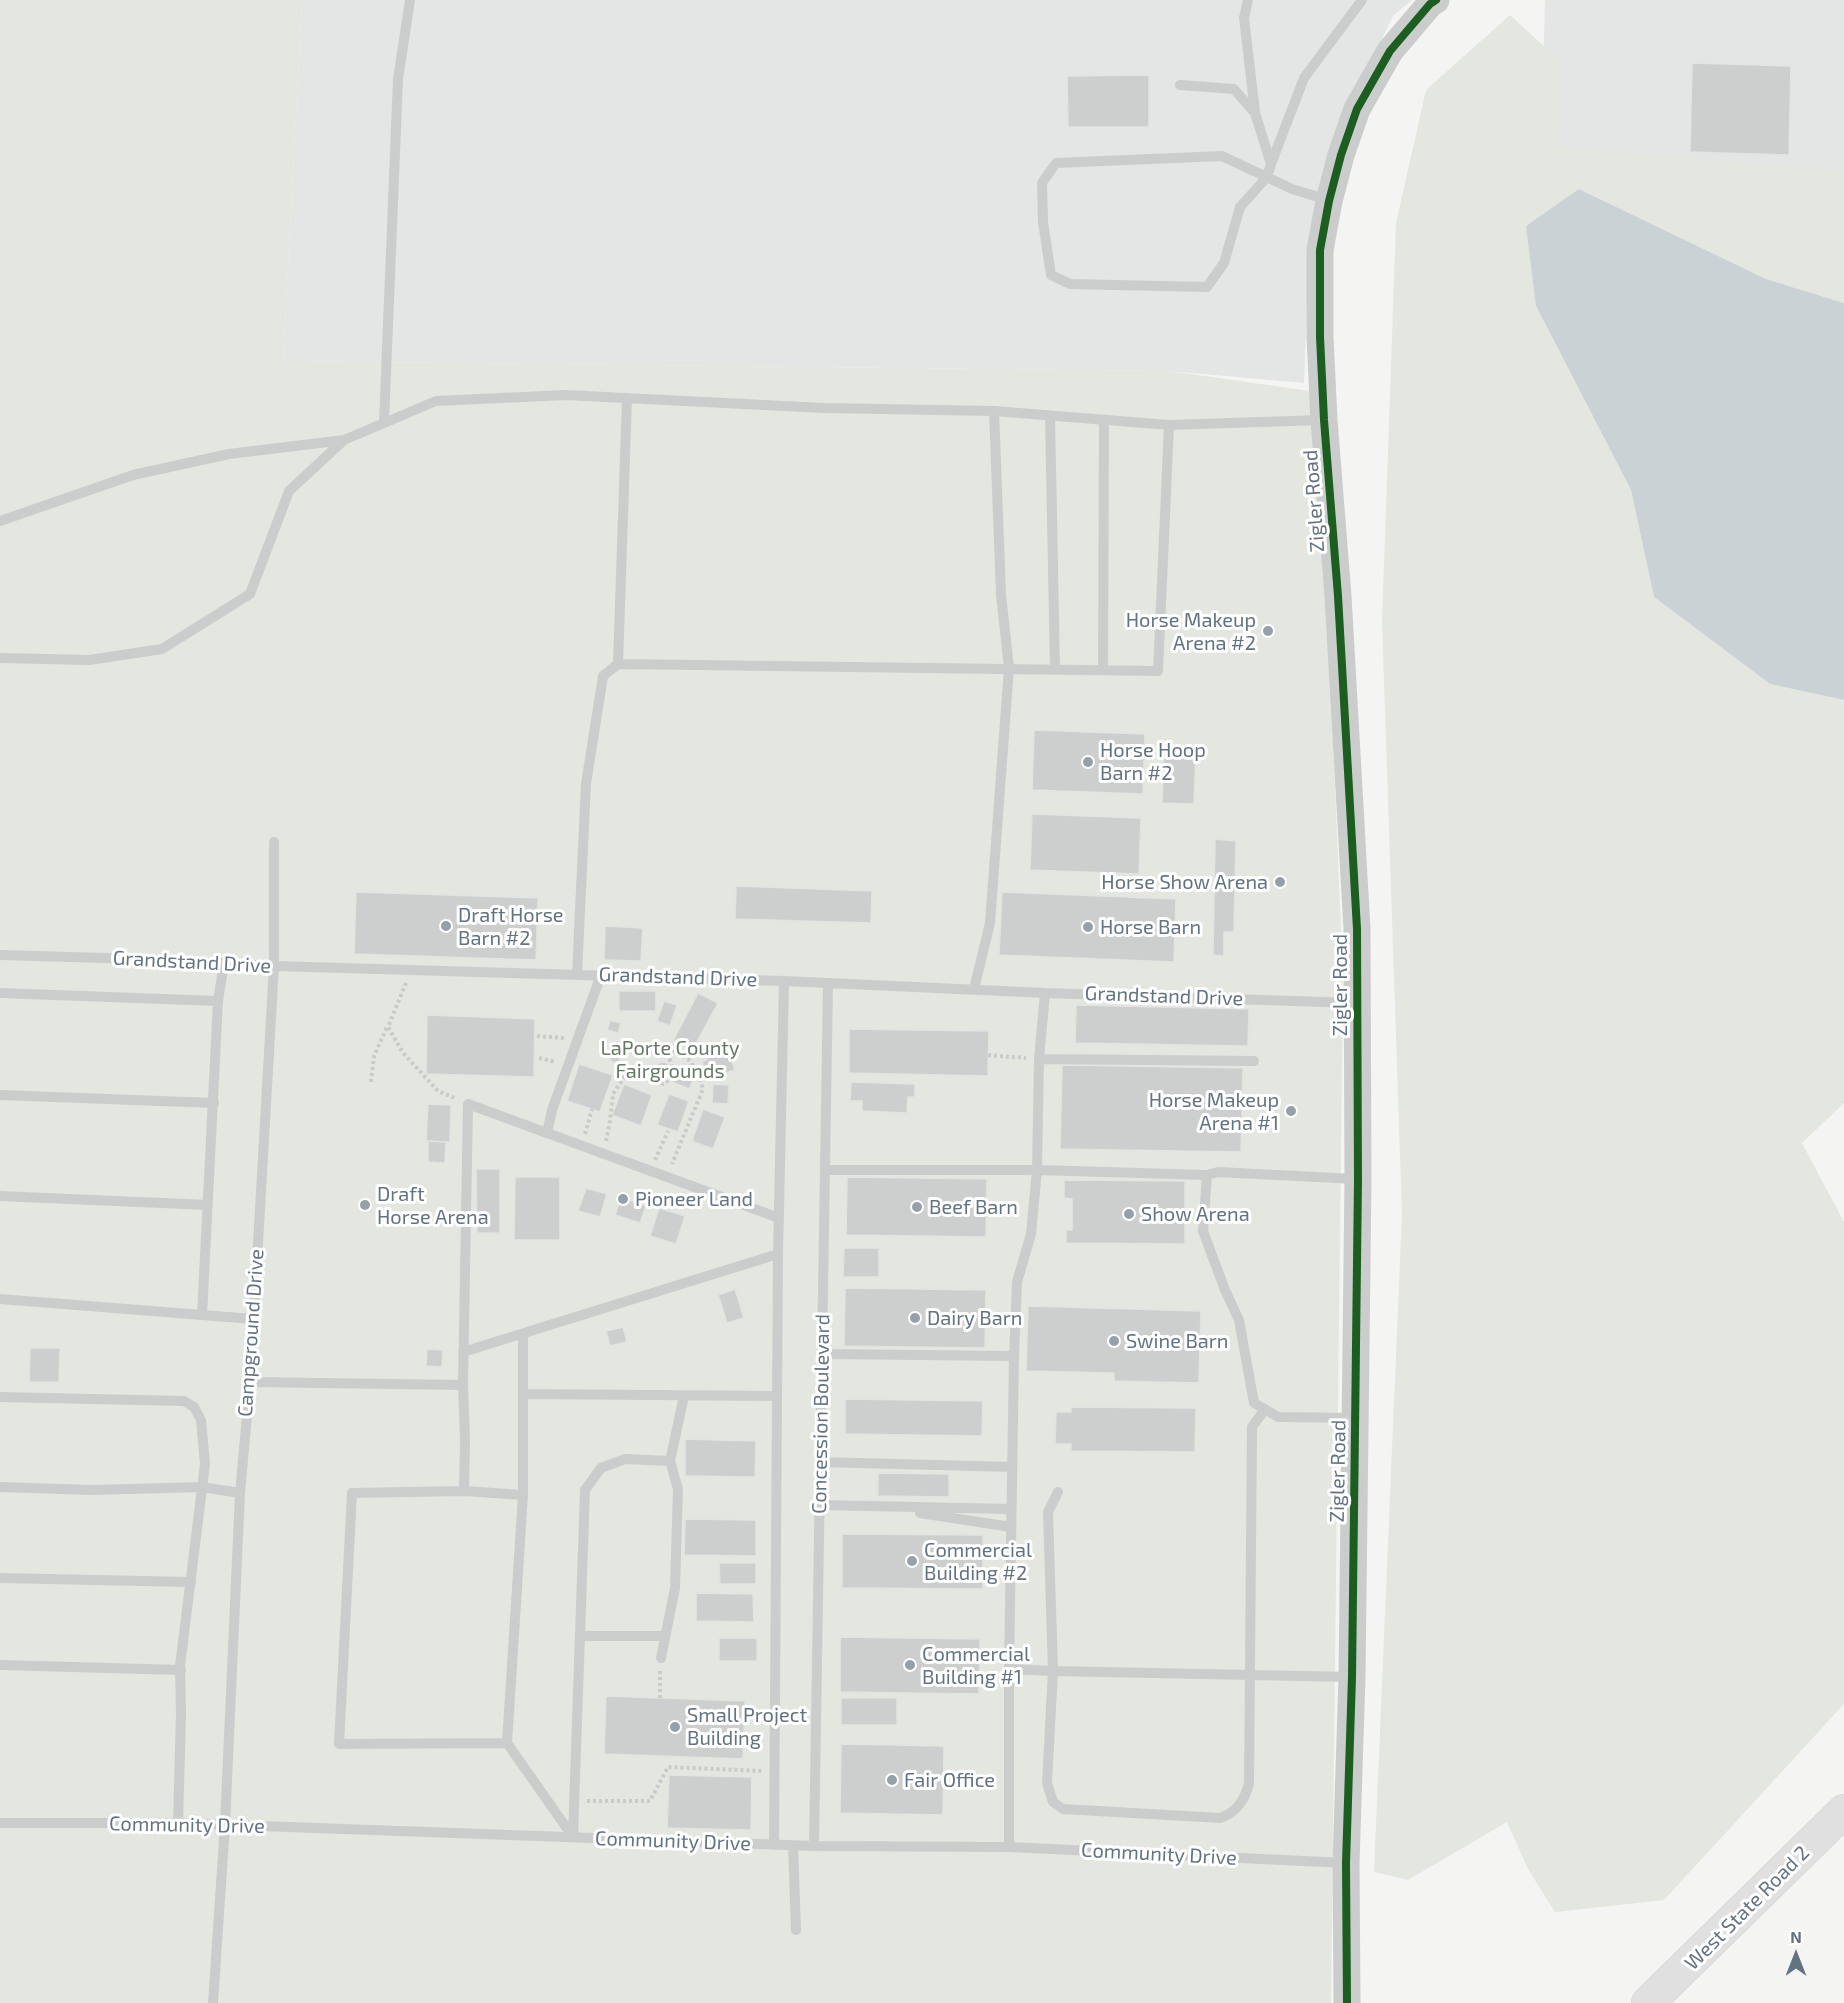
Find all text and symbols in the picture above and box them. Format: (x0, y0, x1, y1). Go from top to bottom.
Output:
street label: Zigler Road (1298, 449, 1330, 553)
place label: Horse Makeup Arena #2 (1126, 608, 1256, 655)
marker: Horse Makeup Arena #2 (1261, 624, 1275, 638)
place label: Horse Hoop Barn #2 (1100, 738, 1206, 785)
marker: Horse Hoop Barn #2 (1081, 755, 1095, 769)
place label: Horse Show Arena (1101, 870, 1268, 894)
marker: Horse Show Arena (1273, 875, 1287, 889)
place label: Draft Horse Barn #2 (458, 903, 564, 950)
place label: Horse Barn (1100, 915, 1201, 939)
marker: Draft Horse Barn #2 (439, 919, 453, 933)
marker: Horse Barn (1081, 920, 1095, 934)
street label: Zigler Road (1328, 934, 1352, 1036)
street label: Grandstand Drive (112, 946, 272, 978)
street label: Grandstand Drive (598, 962, 758, 992)
street label: Grandstand Drive (1084, 981, 1244, 1011)
park label: LaPorte County Fairgrounds (600, 1036, 740, 1083)
place label: Horse Makeup Arena #1 (1149, 1088, 1279, 1135)
marker: Horse Makeup Arena #1 (1284, 1104, 1298, 1118)
place label: Draft Horse Arena (377, 1182, 489, 1229)
place label: Pioneer Land (635, 1187, 753, 1211)
marker: Pioneer Land (616, 1192, 630, 1206)
place label: Beef Barn (929, 1195, 1018, 1219)
marker: Draft Horse Arena (358, 1198, 372, 1212)
marker: Beef Barn (910, 1200, 924, 1214)
place label: Show Arena (1141, 1202, 1250, 1226)
marker: Show Arena (1122, 1207, 1136, 1221)
street label: Campground Drive (233, 1248, 269, 1418)
place label: Dairy Barn (927, 1306, 1022, 1330)
marker: Dairy Barn (908, 1311, 922, 1325)
street label: Concession Boulevard (807, 1314, 835, 1514)
place label: Swine Barn (1126, 1329, 1228, 1353)
marker: Swine Barn (1107, 1334, 1121, 1348)
street label: Zigler Road (1325, 1419, 1351, 1523)
place label: Commercial Building #2 (924, 1538, 1032, 1585)
marker: Commercial Building #2 (905, 1554, 919, 1568)
place label: Commercial Building #1 (922, 1642, 1030, 1689)
marker: Commercial Building #1 (903, 1658, 917, 1672)
place label: Small Project Building (687, 1703, 807, 1750)
marker: Small Project Building (668, 1720, 682, 1734)
place label: Fair Office (904, 1768, 995, 1792)
marker: Fair Office (885, 1773, 899, 1787)
street label: Community Drive (109, 1812, 265, 1838)
street label: Community Drive (595, 1826, 751, 1856)
street label: Community Drive (1081, 1838, 1237, 1870)
street label: West State Road 2 (1680, 1841, 1814, 1975)
north arrow (1766, 1925, 1826, 1985)
text: N (1790, 1927, 1802, 1946)

